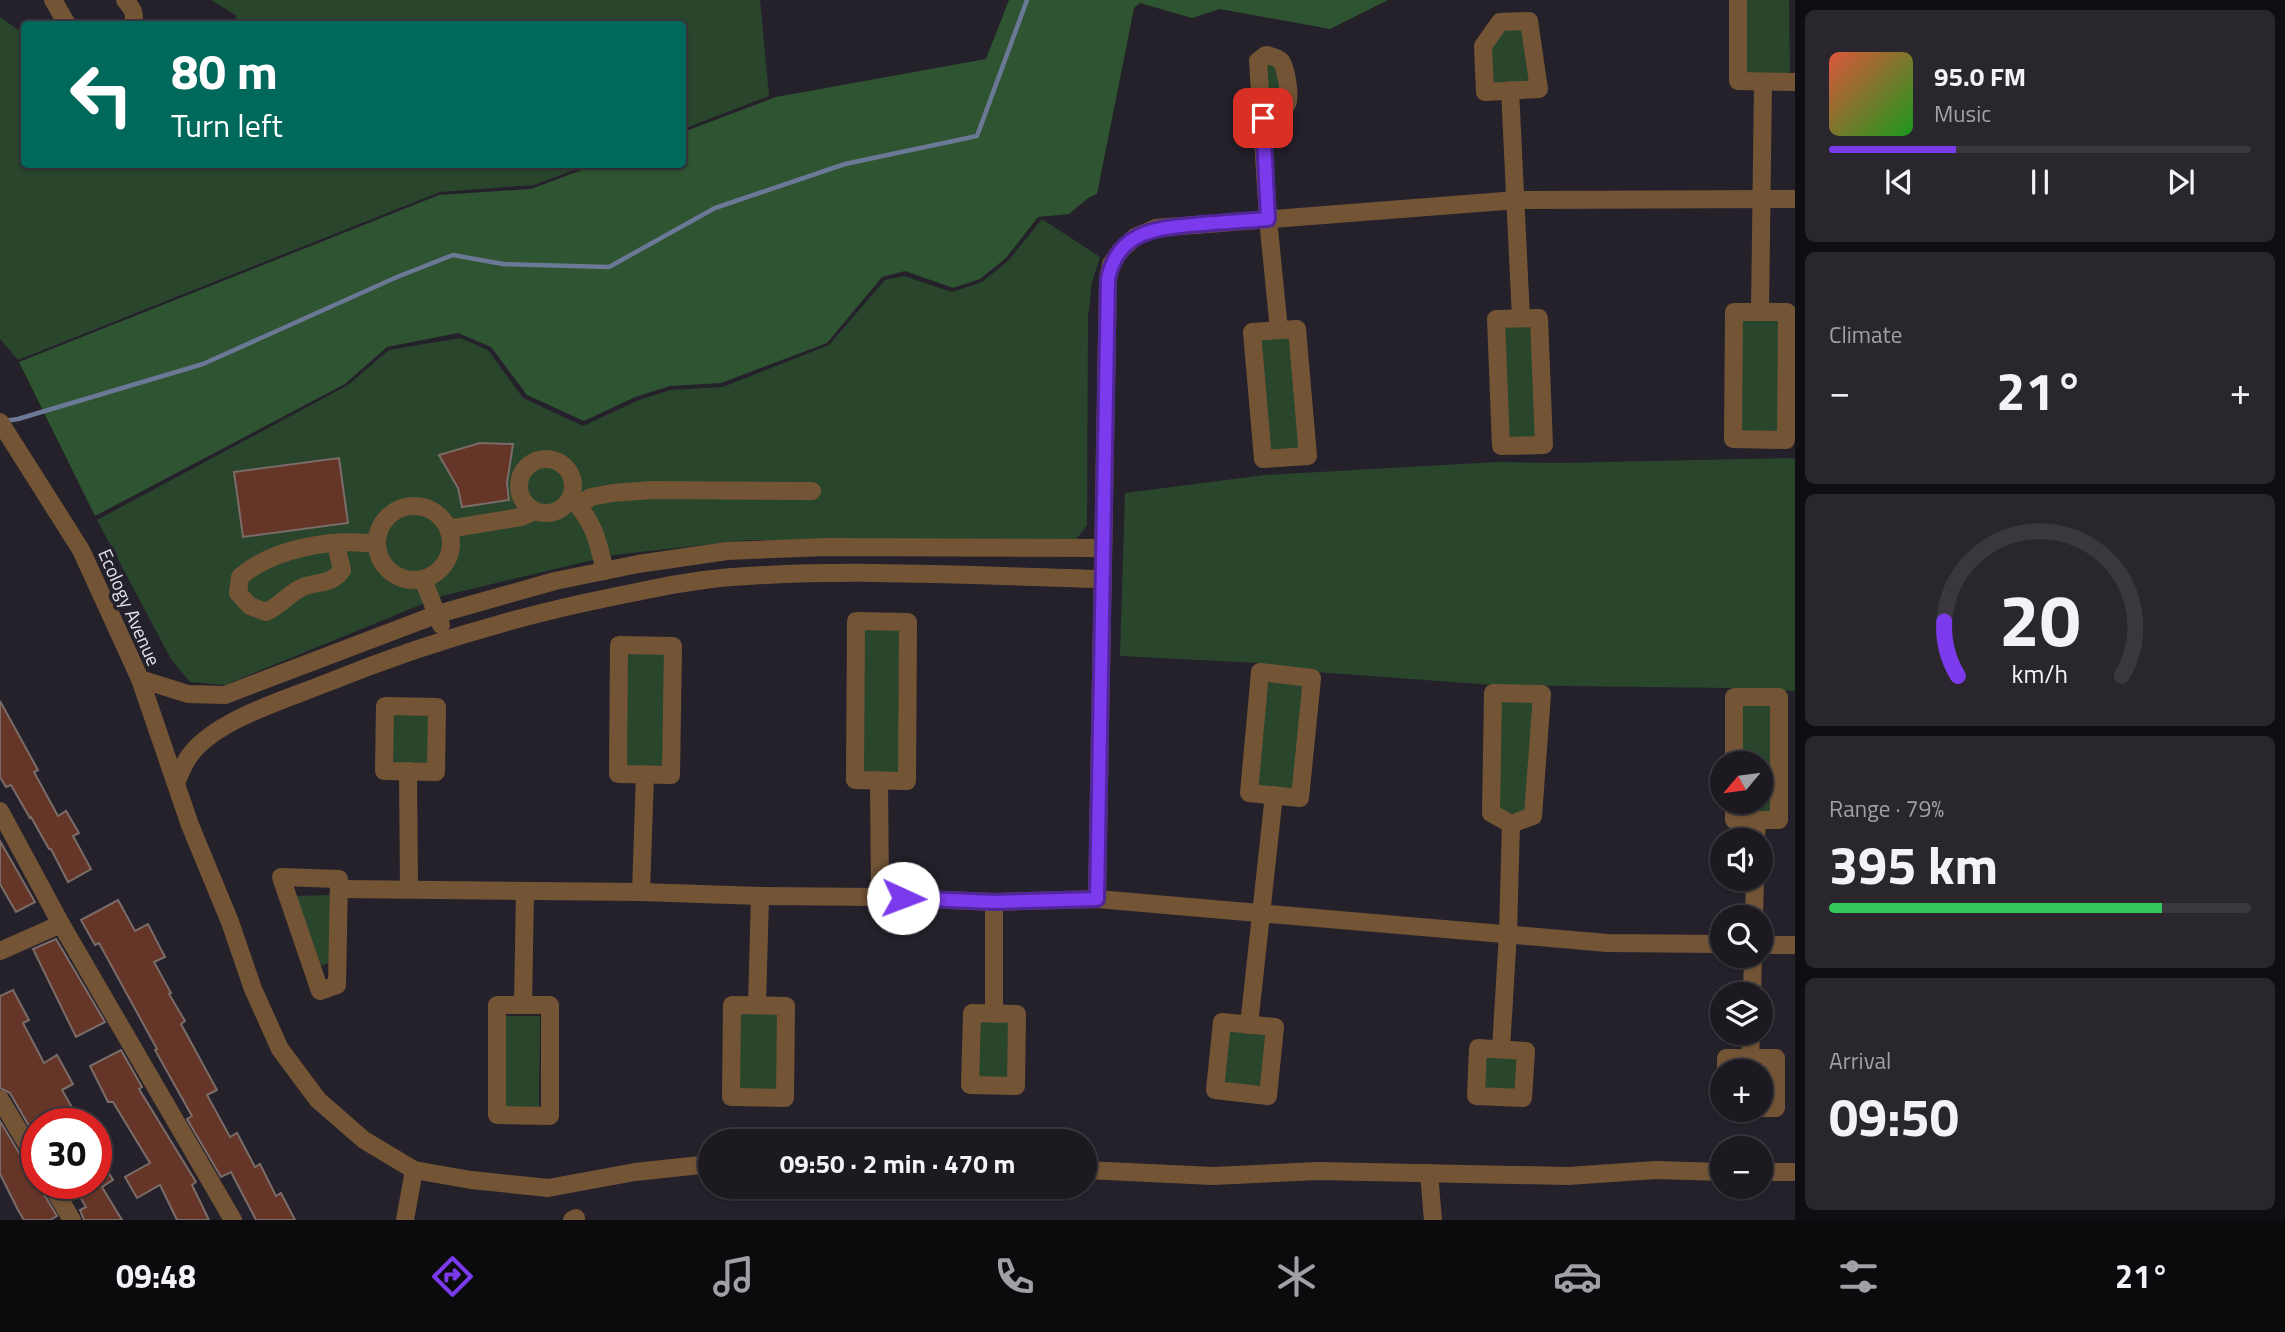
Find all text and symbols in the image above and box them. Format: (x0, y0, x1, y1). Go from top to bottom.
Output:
text: 80 m (171, 33, 278, 108)
icon: left (56, 49, 147, 140)
text: 95.0 FM (1934, 57, 2026, 96)
pin (1233, 88, 1293, 148)
text: Music (1934, 96, 1991, 131)
icon: arrive (1244, 99, 1282, 137)
text: Turn left (171, 101, 283, 149)
icon: previous (1880, 163, 1918, 201)
icon: pause (2021, 163, 2059, 201)
icon: next (2162, 163, 2200, 201)
text: Climate (1829, 317, 1902, 352)
text: 21° (1996, 351, 2084, 430)
text: − (1829, 362, 1850, 420)
text: + (2230, 362, 2251, 420)
street label: Ecology Avenue (91, 544, 169, 670)
text: 20 (1999, 564, 2081, 674)
text: km/h (2012, 655, 2068, 693)
north arrow (1710, 751, 1773, 814)
map controls (1710, 751, 1773, 1199)
text: Range · 79% (1829, 791, 1944, 826)
text: 395 km (1829, 825, 1998, 904)
button: sound (1710, 828, 1773, 891)
position arrow (866, 861, 940, 935)
button: search (1710, 905, 1773, 968)
button: layers (1710, 982, 1773, 1045)
text: Arrival (1829, 1043, 1891, 1078)
button: + (1710, 1059, 1773, 1122)
text: 09:50 (1829, 1077, 1959, 1156)
speed limit sign: 30 (21, 1108, 112, 1199)
button: − (1710, 1136, 1773, 1199)
text: 09:50 · 2 min · 470 m (780, 1144, 1015, 1183)
text: 09:48 (116, 1252, 196, 1300)
icon: directions (428, 1252, 477, 1301)
icon: music (709, 1252, 758, 1301)
icon: phone (990, 1252, 1039, 1301)
icon: climate (1272, 1252, 1321, 1301)
icon: car (1553, 1252, 1602, 1301)
icon: filters (1834, 1252, 1883, 1301)
text: 21° (2115, 1252, 2169, 1300)

